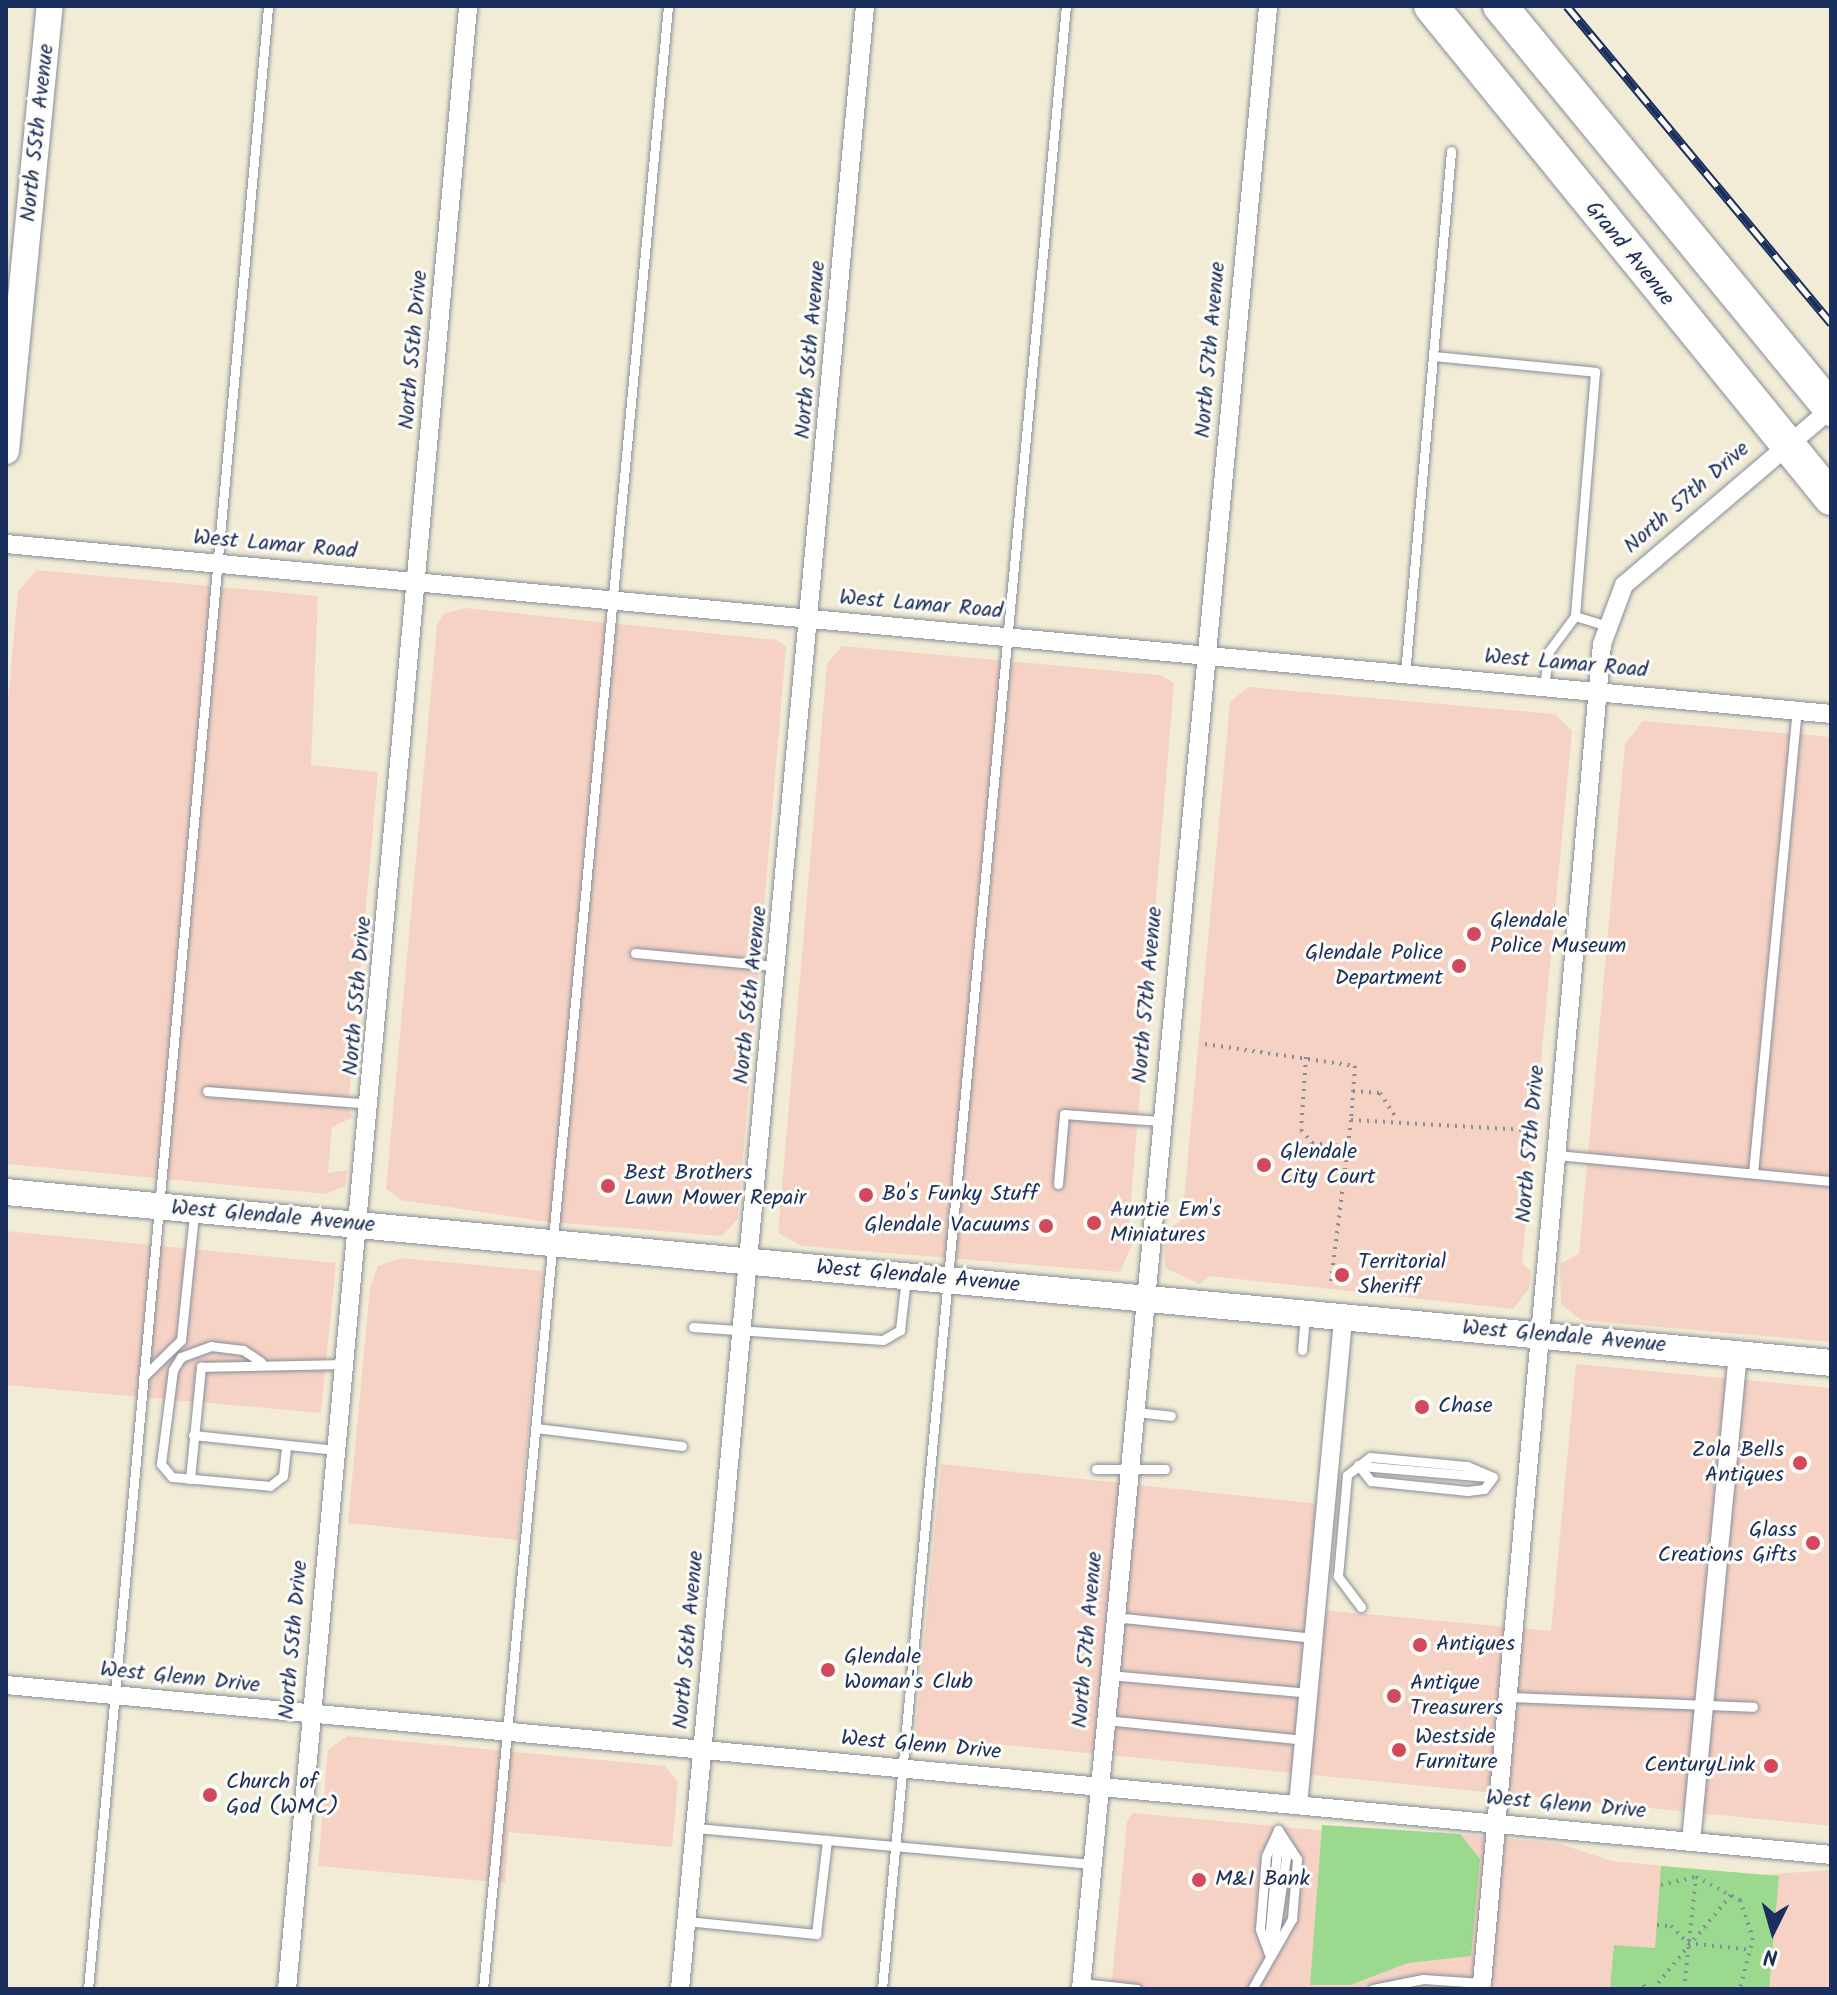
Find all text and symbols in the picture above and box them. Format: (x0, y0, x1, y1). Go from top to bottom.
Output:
street label: North 55th Avenue (16, 43, 60, 223)
street label: Grand Avenue (1579, 196, 1679, 312)
street label: North 56th Avenue (790, 260, 832, 440)
street label: North 57th Avenue (1190, 261, 1232, 439)
street label: North 55th Drive (394, 269, 434, 431)
street label: North 57th Drive (1619, 436, 1755, 560)
street label: West Lamar Road (192, 525, 358, 565)
street label: West Lamar Road (838, 585, 1004, 625)
street label: West Lamar Road (1483, 644, 1649, 684)
street label: North 56th Avenue (729, 905, 773, 1085)
street label: North 57th Avenue (1127, 906, 1169, 1084)
place label: Glendale Police Museum (1490, 908, 1626, 960)
street label: North 55th Drive (338, 915, 378, 1077)
marker: Glendale Police Museum (1465, 925, 1483, 943)
place label: Glendale Police Department (1305, 940, 1443, 992)
marker: Glendale Police Department (1450, 957, 1468, 975)
street label: North 57th Drive (1511, 1064, 1551, 1224)
place label: Glendale City Court (1280, 1139, 1376, 1190)
marker: Glendale City Court (1255, 1156, 1273, 1174)
place label: Best Brothers Lawn Mower Repair (624, 1160, 806, 1212)
marker: Best Brothers Lawn Mower Repair (599, 1177, 617, 1195)
place label: Bo's Funky Stuff (882, 1182, 1038, 1208)
marker: Bo's Funky Stuff (857, 1186, 875, 1204)
street label: West Glendale Avenue (170, 1195, 376, 1239)
place label: Auntie Em's Miniatures (1110, 1197, 1221, 1248)
place label: Glendale Vacuums (864, 1213, 1030, 1239)
marker: Auntie Em's Miniatures (1085, 1214, 1103, 1232)
marker: Glendale Vacuums (1037, 1217, 1055, 1235)
place label: Territorial Sheriff (1358, 1249, 1446, 1300)
street label: West Glendale Avenue (815, 1255, 1021, 1299)
marker: Territorial Sheriff (1333, 1266, 1351, 1284)
street label: West Glendale Avenue (1461, 1315, 1667, 1359)
place label: Chase (1438, 1394, 1493, 1420)
marker: Chase (1413, 1398, 1431, 1416)
place label: Zola Bells Antiques (1692, 1437, 1784, 1488)
marker: Zola Bells Antiques (1791, 1454, 1809, 1472)
place label: Glass Creations Gifts (1658, 1517, 1797, 1568)
marker: Glass Creations Gifts (1804, 1534, 1822, 1552)
street label: North 56th Avenue (668, 1550, 710, 1730)
street label: North 57th Avenue (1067, 1551, 1109, 1729)
street label: North 55th Drive (274, 1559, 314, 1721)
place label: Antiques (1436, 1632, 1515, 1658)
marker: Antiques (1411, 1636, 1429, 1654)
place label: Glendale Woman's Club (844, 1644, 973, 1696)
street label: West Glenn Drive (99, 1656, 261, 1700)
marker: Glendale Woman's Club (819, 1661, 837, 1679)
place label: Antique Treasurers (1410, 1670, 1503, 1722)
marker: Antique Treasurers (1385, 1687, 1403, 1705)
place label: Westside Furniture (1415, 1724, 1498, 1776)
street label: West Glenn Drive (840, 1726, 1002, 1766)
marker: Westside Furniture (1390, 1741, 1408, 1759)
place label: CenturyLink (1644, 1753, 1755, 1779)
marker: CenturyLink (1762, 1757, 1780, 1775)
place label: Church of God (WMC) (226, 1769, 339, 1820)
street label: West Glenn Drive (1485, 1785, 1647, 1825)
marker: Church of God (WMC) (201, 1786, 219, 1804)
place label: M&I Bank (1215, 1867, 1310, 1893)
marker: M&I Bank (1190, 1871, 1208, 1889)
north arrow (1733, 1891, 1813, 1971)
text: N (1762, 1937, 1779, 1973)

